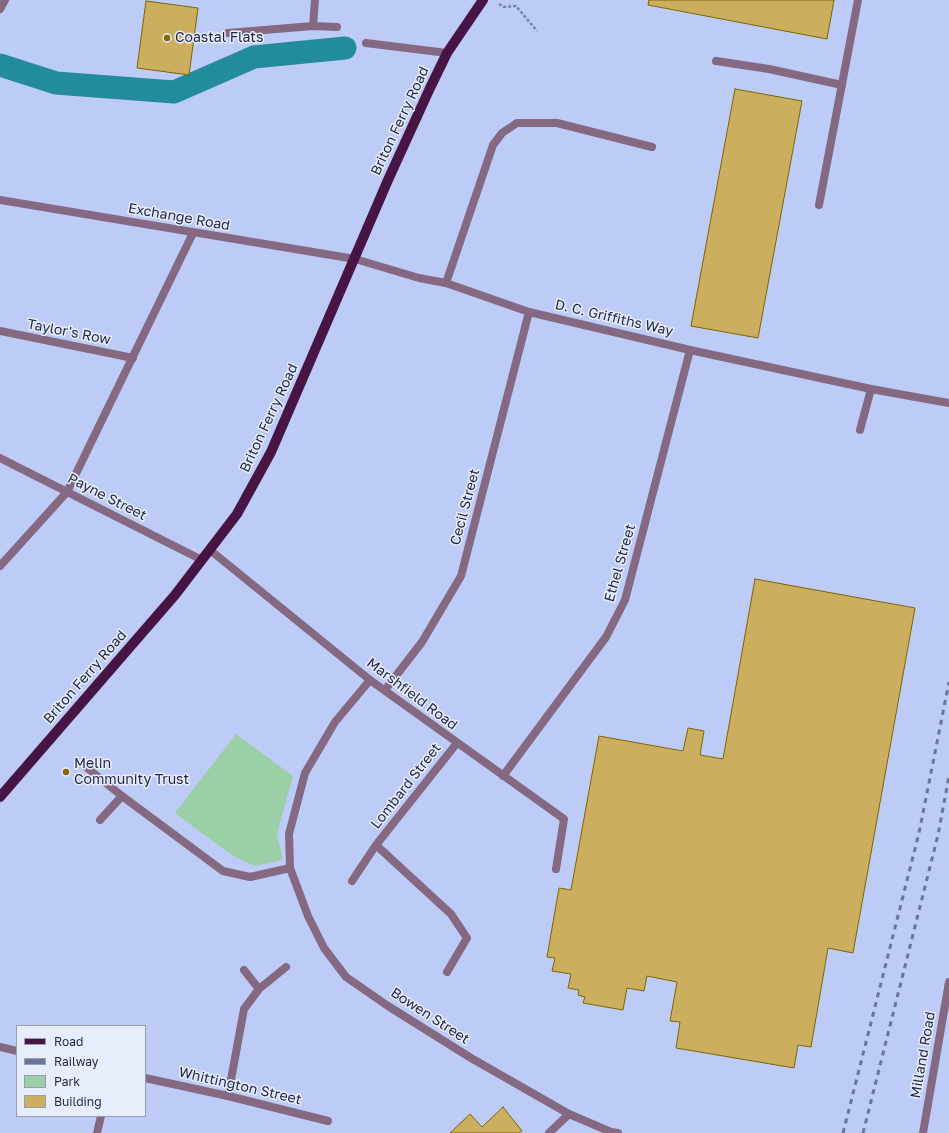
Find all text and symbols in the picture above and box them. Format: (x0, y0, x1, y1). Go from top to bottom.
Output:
place label: Coastal Flats (175, 30, 263, 46)
marker: Coastal Flats (162, 33, 172, 43)
street label: Briton Ferry Road (367, 64, 433, 178)
street label: Exchange Road (127, 200, 231, 234)
street label: D. C. Griffiths Way (553, 296, 675, 340)
street label: Taylor's Row (26, 316, 112, 348)
street label: Briton Ferry Road (236, 361, 302, 475)
street label: Cecil Street (447, 467, 483, 547)
street label: Payne Street (65, 470, 149, 524)
street label: Ethel Street (601, 522, 639, 604)
street label: Briton Ferry Road (40, 627, 130, 727)
street label: Marshfield Road (363, 654, 461, 734)
street label: Lombard Street (367, 740, 445, 832)
place label: Melin Community Trust (74, 756, 189, 788)
marker: Melin Community Trust (61, 767, 71, 777)
street label: Bowen Street (387, 984, 473, 1048)
street label: Milland Road (907, 1010, 939, 1100)
legend (16, 1025, 146, 1117)
text: Road (54, 1034, 83, 1049)
text: Railway (54, 1054, 99, 1069)
street label: Whittington Street (177, 1064, 303, 1108)
text: Park (54, 1074, 80, 1089)
text: Building (54, 1094, 102, 1109)

